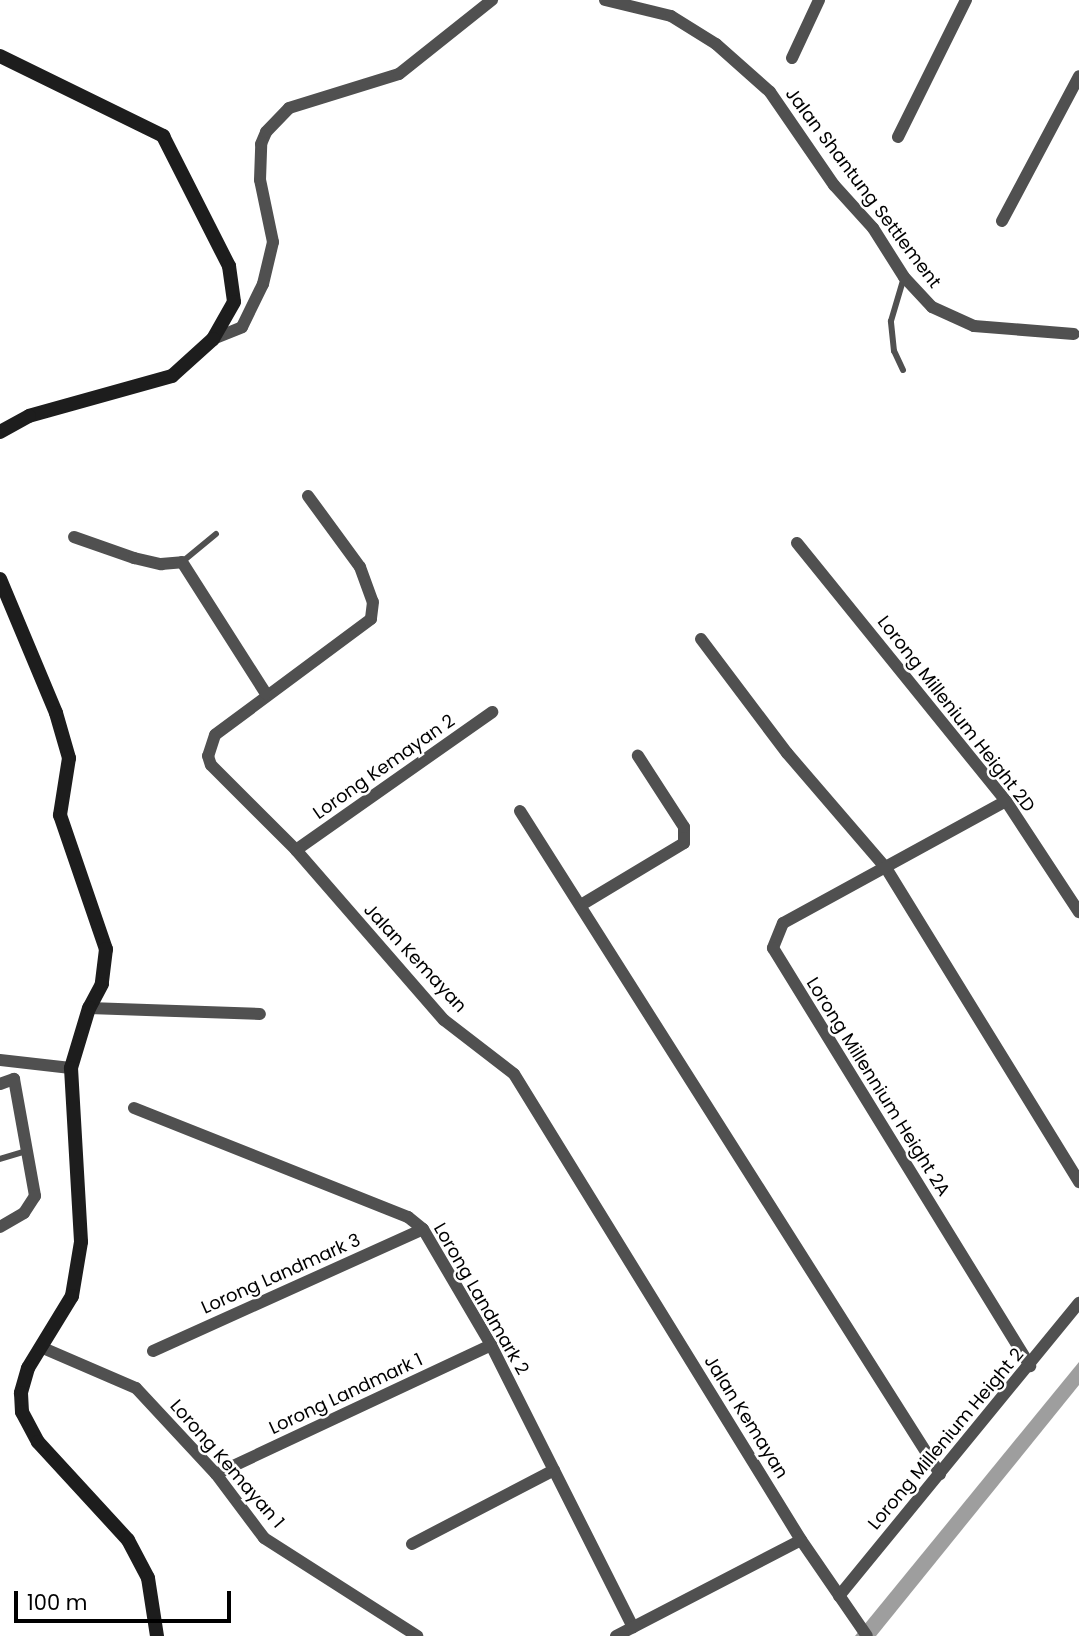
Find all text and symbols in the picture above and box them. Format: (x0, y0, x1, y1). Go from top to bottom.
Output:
street label: Jalan Shantung Settlement (781, 84, 945, 292)
street label: Lorong Millenium Height 2D (873, 612, 1039, 816)
street label: Lorong Kemayan 2 (309, 710, 459, 824)
street label: Jalan Kemayan (359, 899, 471, 1017)
street label: Lorong Millennium Height 2A (802, 974, 954, 1200)
street label: Lorong Landmark 2 (429, 1219, 533, 1379)
street label: Lorong Landmark 3 (198, 1229, 364, 1319)
street label: Lorong Millenium Height 2 (864, 1344, 1028, 1534)
street label: Lorong Landmark 1 (266, 1349, 426, 1439)
street label: Jalan Kemayan (699, 1351, 793, 1483)
street label: Lorong Kemayan 1 (165, 1395, 289, 1533)
scale bar (18, 1576, 234, 1620)
text: 100 m (27, 1588, 87, 1617)

